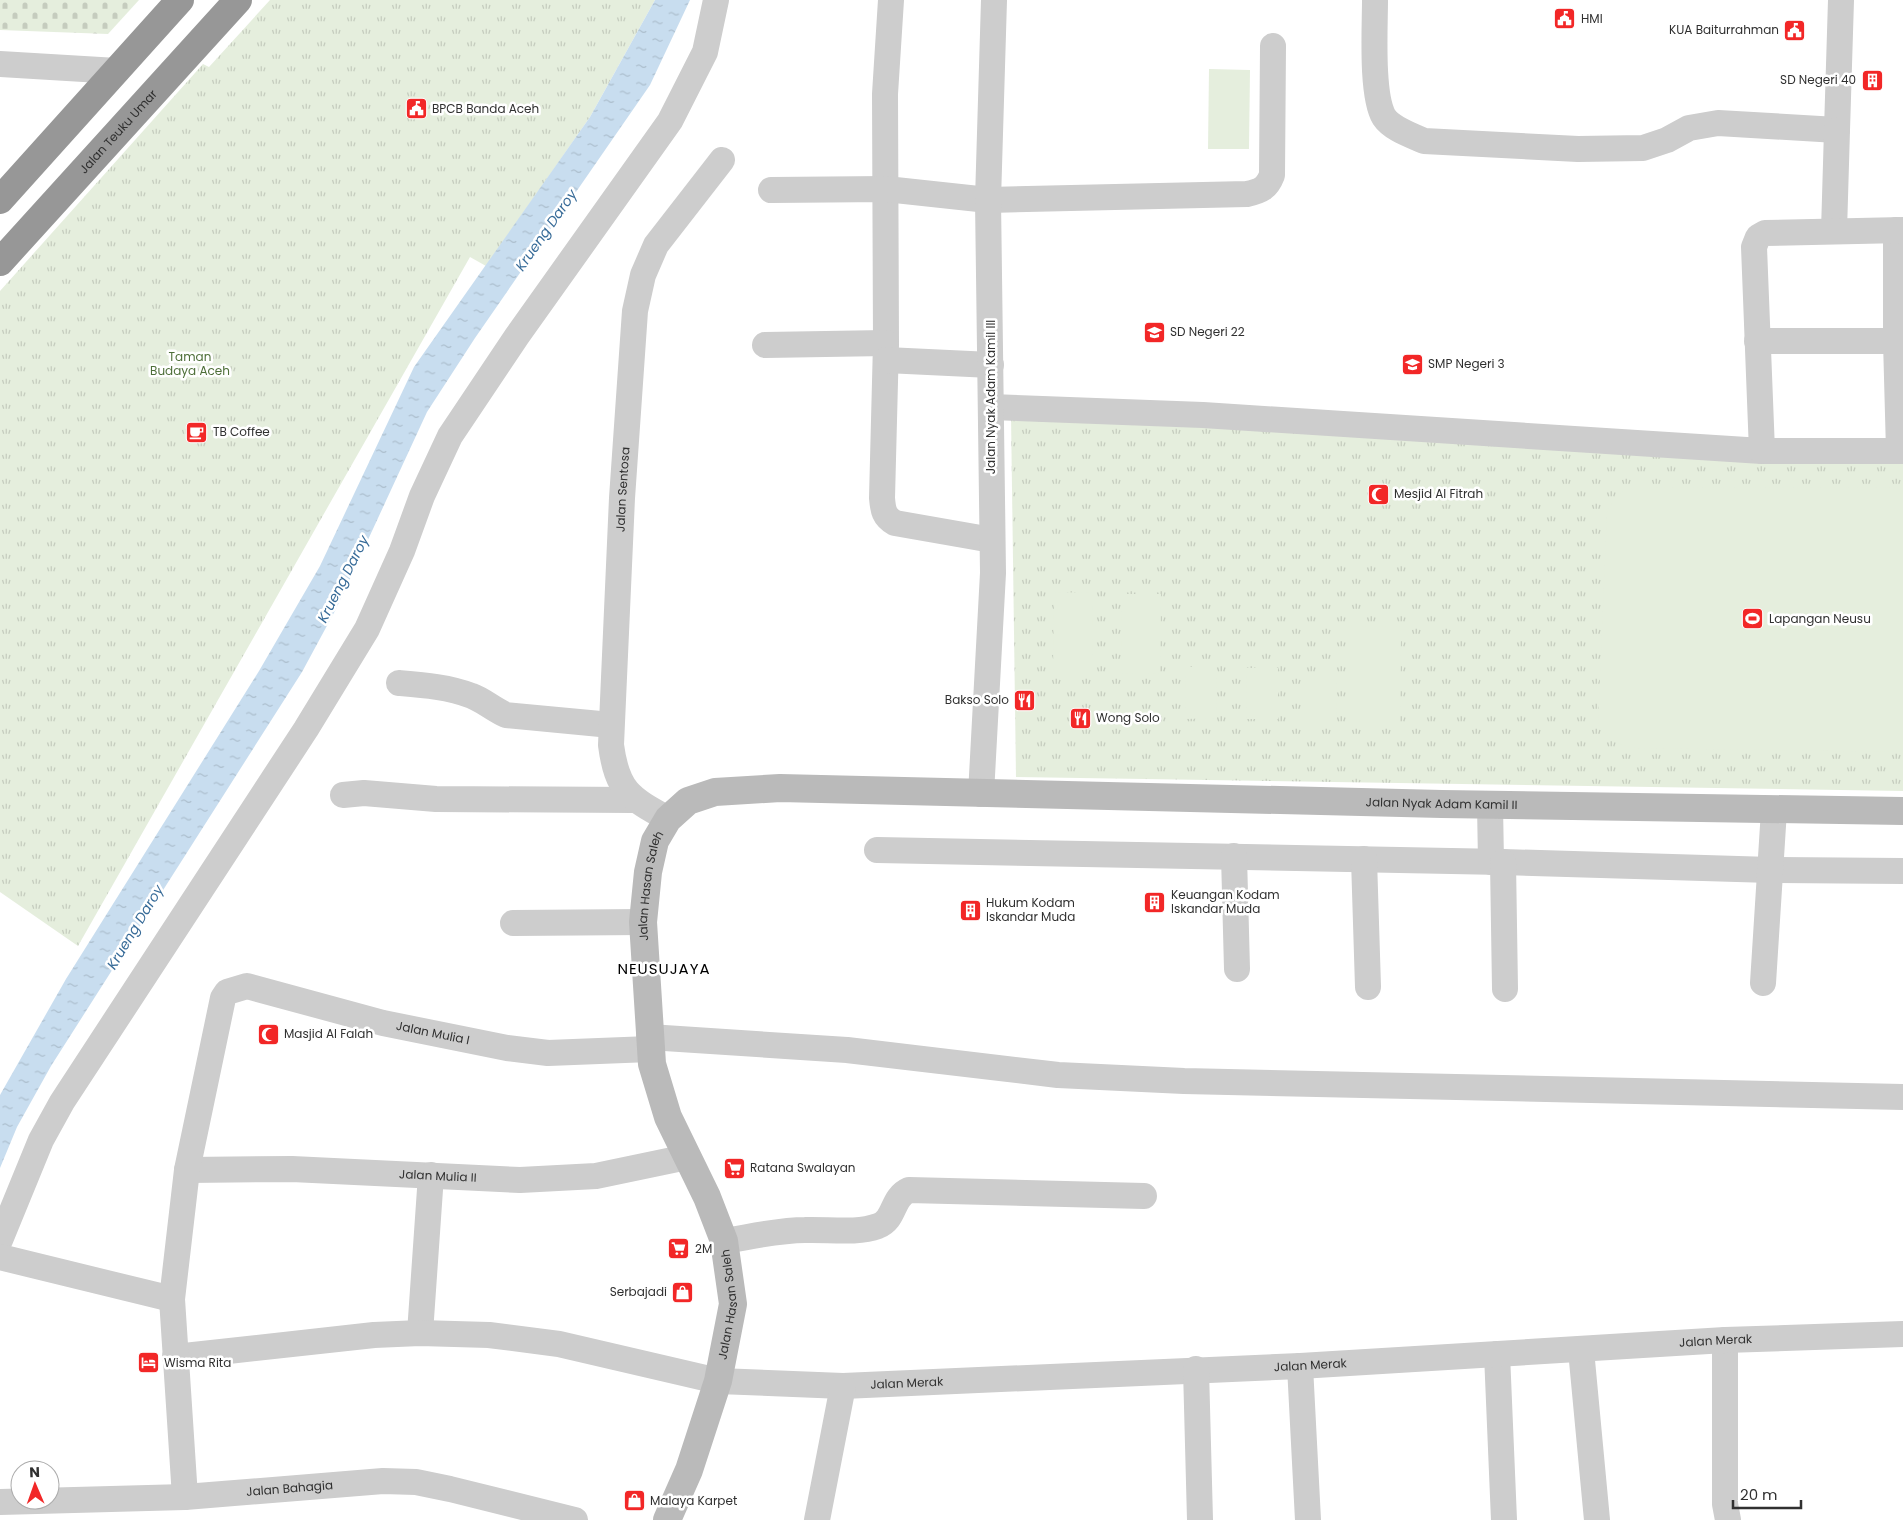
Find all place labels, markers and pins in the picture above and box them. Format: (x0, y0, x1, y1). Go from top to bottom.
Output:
public building icon: HMI (1553, 7, 1577, 31)
place label: HMI (1581, 10, 1603, 27)
public building icon: KUA Baiturrahman (1783, 18, 1807, 42)
place label: KUA Baiturrahman (1669, 21, 1779, 38)
building icon: SD Negeri 40 (1860, 68, 1884, 92)
place label: SD Negeri 40 (1780, 71, 1856, 88)
public building icon: BPCB Banda Aceh (404, 97, 428, 121)
place label: BPCB Banda Aceh (432, 100, 539, 117)
school or university icon: SD Negeri 22 (1142, 320, 1166, 344)
place label: SD Negeri 22 (1170, 323, 1245, 340)
school or university icon: SMP Negeri 3 (1400, 352, 1424, 376)
place label: SMP Negeri 3 (1428, 355, 1505, 372)
cafe icon: TB Coffee (185, 420, 209, 444)
place label: TB Coffee (213, 423, 270, 440)
mosque icon: Mesjid Al Fitrah (1366, 482, 1390, 506)
place label: Mesjid Al Fitrah (1394, 485, 1483, 502)
sports icon: Lapangan Neusu (1741, 607, 1765, 631)
place label: Lapangan Neusu (1769, 610, 1871, 627)
restaurant icon: Bakso Solo (1013, 688, 1037, 712)
place label: Bakso Solo (945, 691, 1009, 708)
restaurant icon: Wong Solo (1068, 706, 1092, 730)
place label: Wong Solo (1096, 709, 1160, 726)
place label: Keuangan Kodam Iskandar Muda (1171, 886, 1280, 917)
building icon: Keuangan Kodam Iskandar Muda (1143, 890, 1167, 914)
place label: Hukum Kodam Iskandar Muda (986, 894, 1075, 925)
building icon: Hukum Kodam Iskandar Muda (958, 898, 982, 922)
mosque icon: Masjid Al Falah (256, 1022, 280, 1046)
place label: Masjid Al Falah (284, 1025, 373, 1042)
supermarket icon: Ratana Swalayan (722, 1156, 746, 1180)
place label: Ratana Swalayan (750, 1159, 856, 1176)
supermarket icon: 2M (667, 1237, 691, 1261)
place label: 2M (695, 1240, 712, 1257)
shop icon: Serbajadi (671, 1280, 695, 1304)
place label: Serbajadi (610, 1283, 667, 1300)
hotel icon: Wisma Rita (136, 1351, 160, 1375)
place label: Wisma Rita (164, 1354, 231, 1371)
shop icon: Malaya Karpet (622, 1489, 646, 1513)
place label: Malaya Karpet (650, 1492, 737, 1509)

